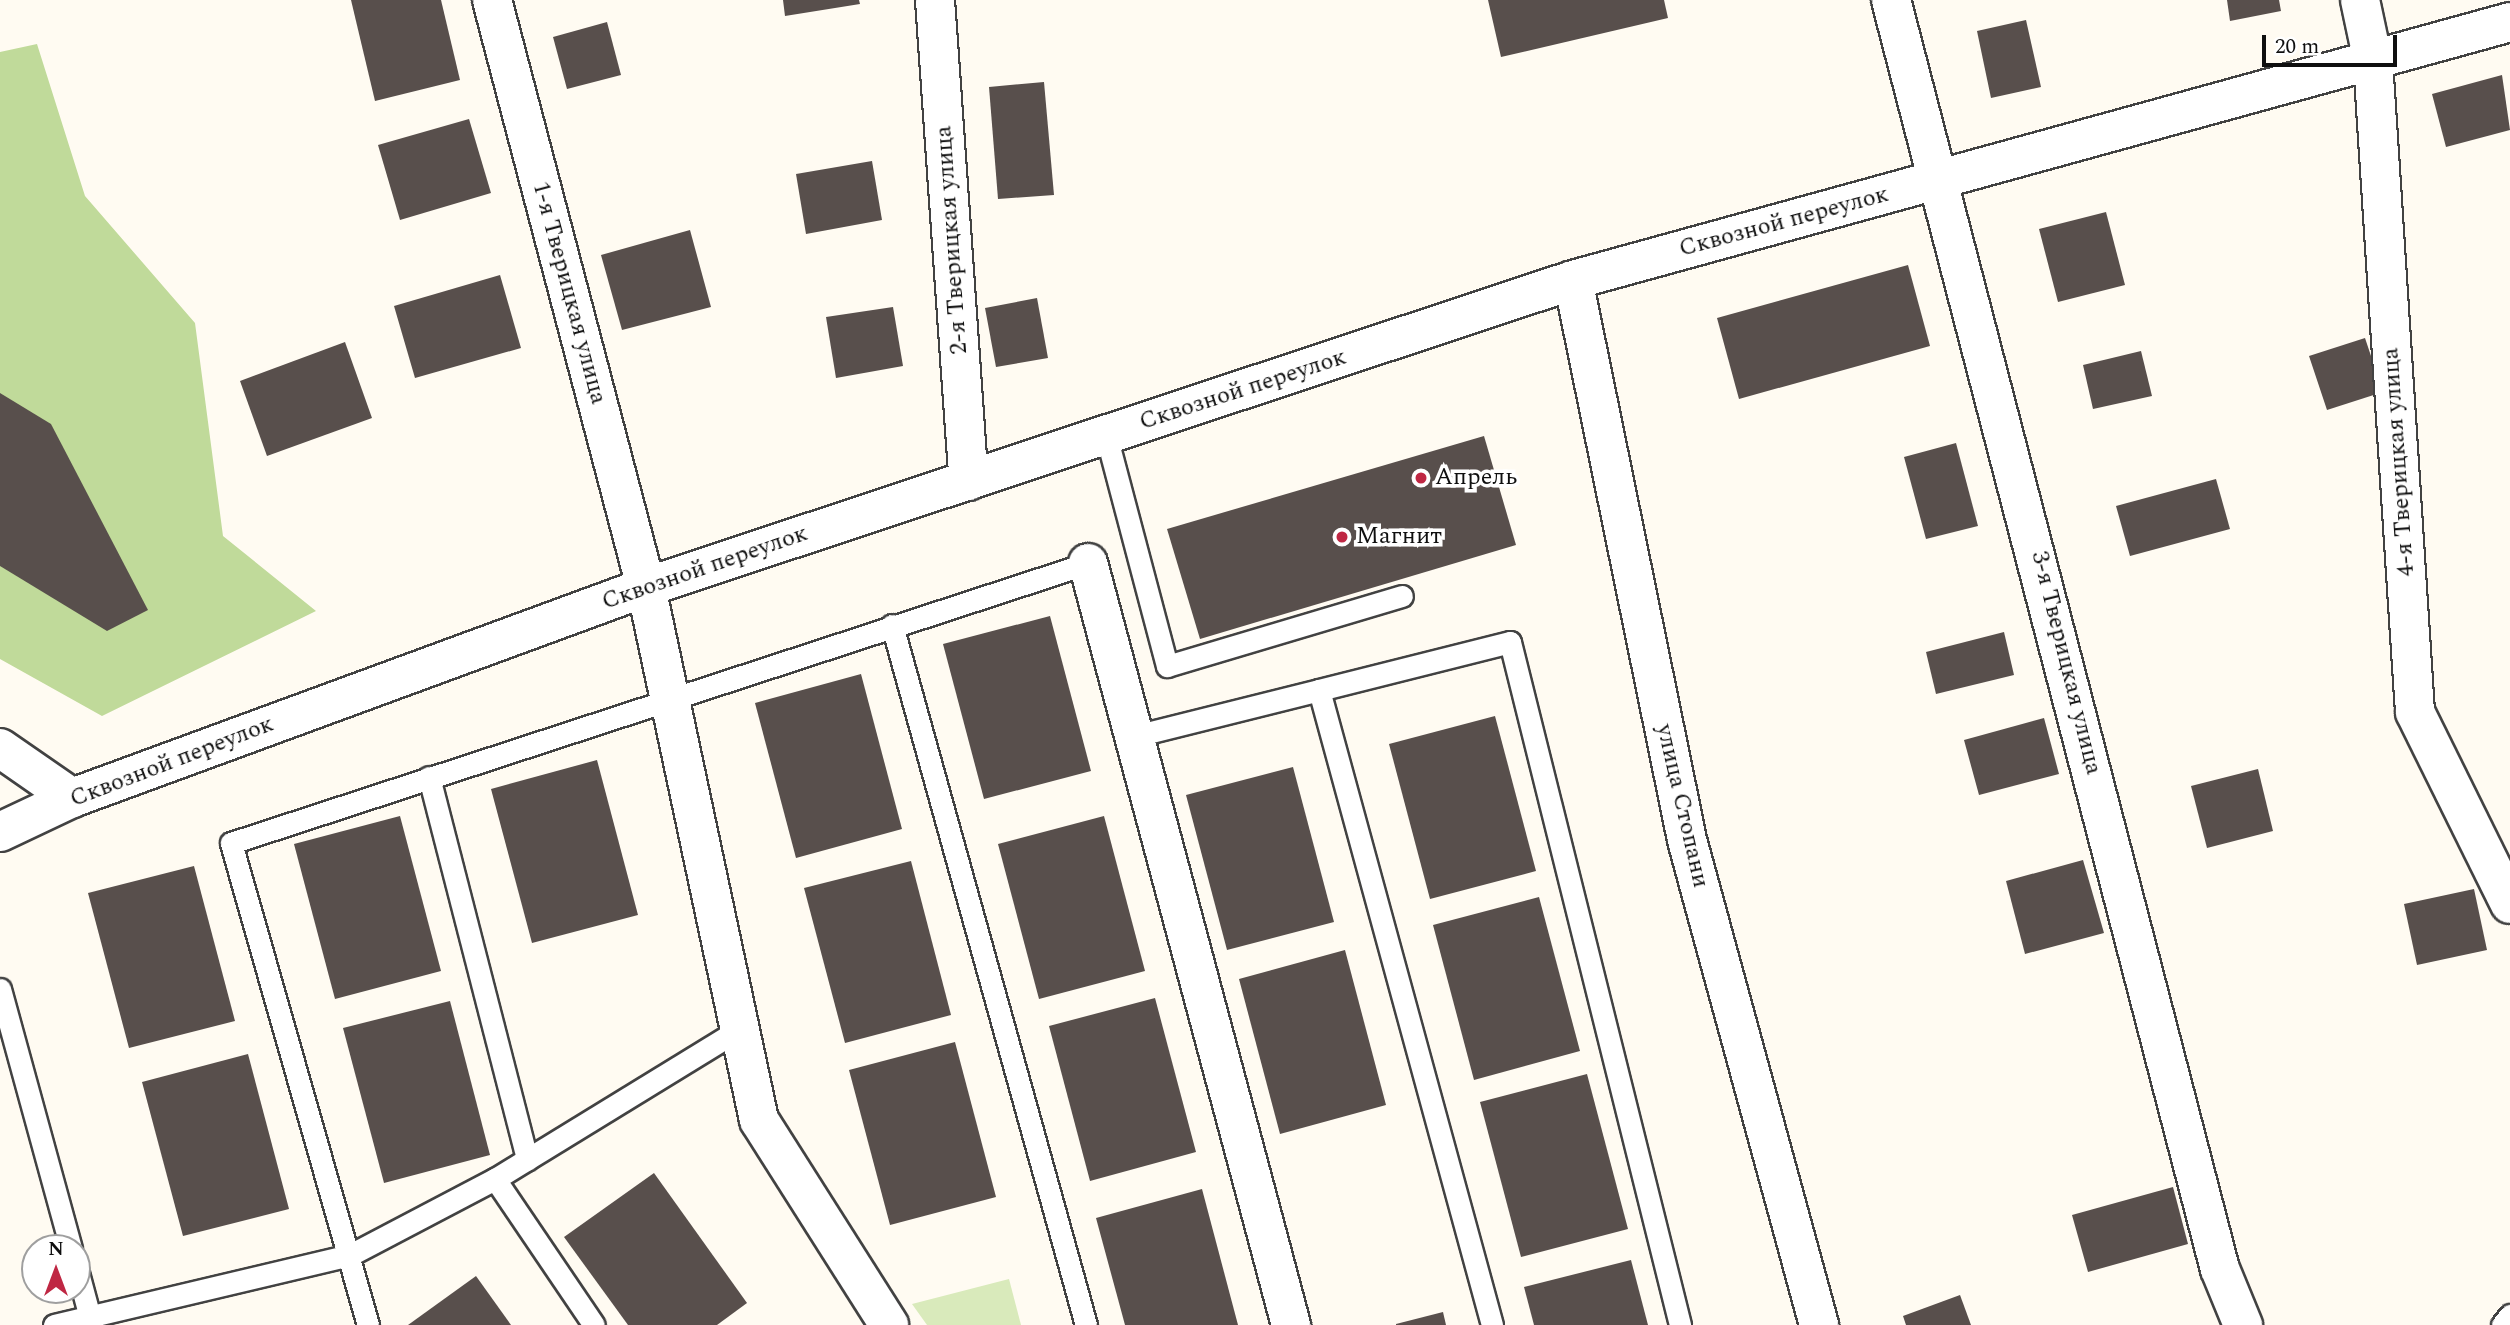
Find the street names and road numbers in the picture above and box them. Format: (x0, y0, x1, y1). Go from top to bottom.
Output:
street label: 2-я Тверицкая улица (930, 125, 974, 355)
street label: 1-я Тверицкая улица (525, 179, 613, 407)
street label: Сквозной переулок (1676, 180, 1892, 264)
street label: Сквозной переулок (1136, 343, 1350, 437)
street label: 4-я Тверицкая улица (2377, 347, 2421, 577)
street label: Сквозной переулок (598, 519, 812, 617)
street label: 3-я Тверицкая улица (2024, 548, 2108, 778)
street label: Сквозной переулок (66, 710, 278, 814)
street label: улица Стопани (1649, 721, 1715, 891)

